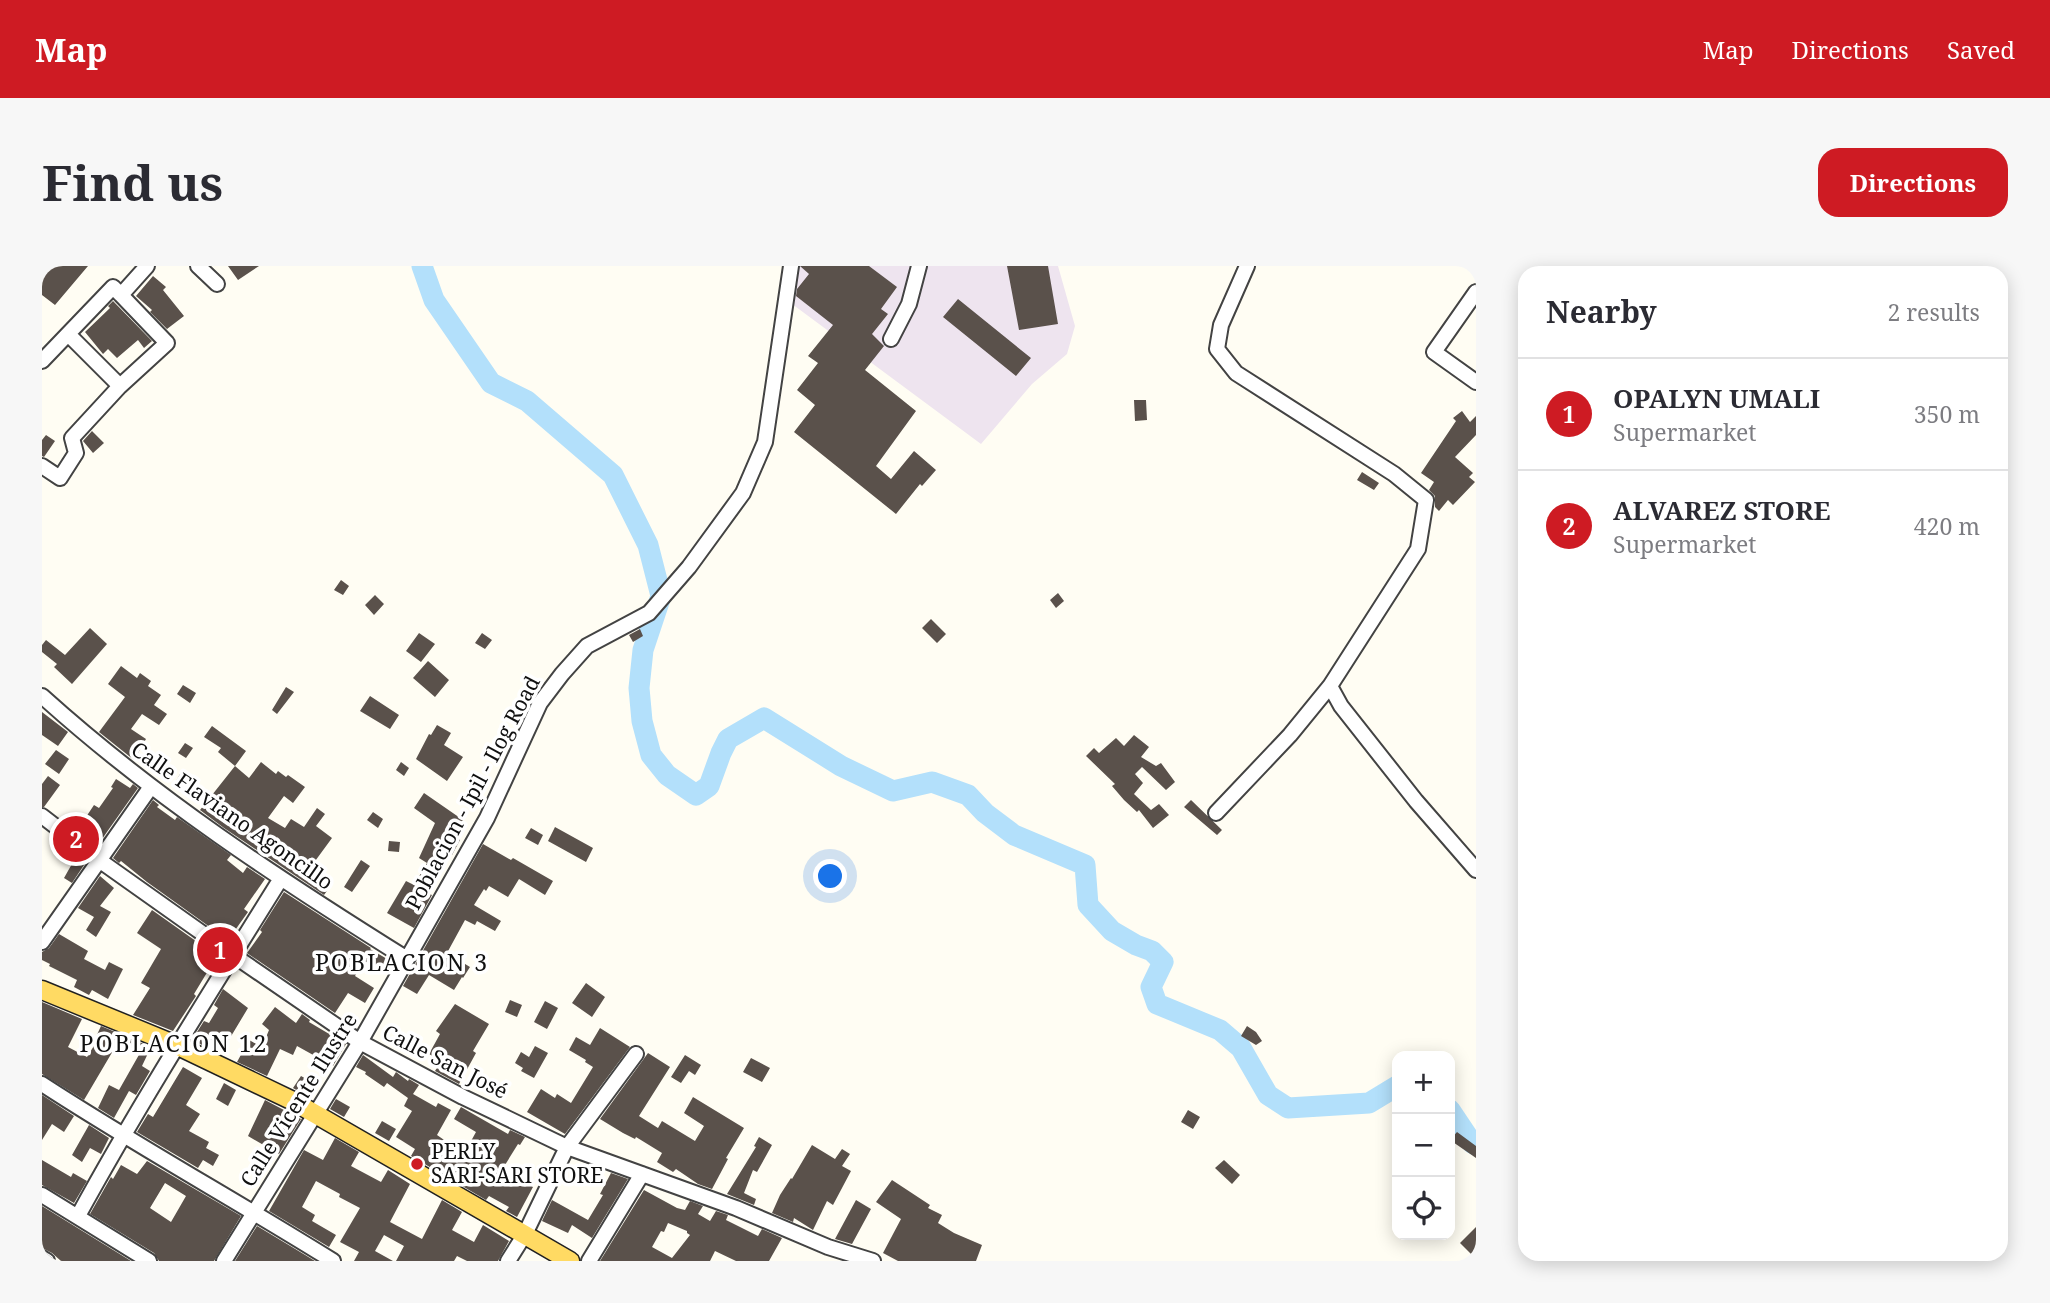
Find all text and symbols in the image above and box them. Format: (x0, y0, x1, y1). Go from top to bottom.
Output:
text: Map (35, 27, 108, 72)
text: Map (1703, 33, 1754, 66)
text: Directions (1792, 33, 1909, 66)
text: Saved (1947, 33, 2015, 66)
button: Directions (1818, 148, 2008, 217)
text: Find us (42, 149, 223, 215)
text: Nearby (1546, 291, 1657, 332)
text: 2 results (1887, 296, 1980, 328)
text: OPALYN UMALI (1613, 380, 1820, 416)
text: 1 (1563, 398, 1576, 430)
text: 350 m (1914, 398, 1980, 430)
text: Supermarket (1613, 416, 1756, 448)
text: ALVAREZ STORE (1613, 492, 1830, 528)
text: 2 (1563, 510, 1576, 542)
text: 420 m (1914, 510, 1980, 542)
text: Supermarket (1613, 528, 1756, 560)
street label: Poblacion - Ipil - Ilog Road (398, 671, 546, 914)
street label: Calle Flaviano Agoncillo (126, 735, 339, 896)
pin: 2 (53, 813, 99, 865)
your location (813, 859, 847, 893)
pin: 1 (197, 924, 243, 976)
district label: POBLACION 3 (315, 946, 489, 978)
street label: Calle Vicente Ilustre (233, 1007, 363, 1192)
street label: Calle San José (378, 1018, 513, 1105)
district label: POBLACION 12 (80, 1027, 268, 1059)
map controls (1392, 1051, 1455, 1240)
button: + (1392, 1051, 1455, 1114)
button: − (1392, 1114, 1455, 1177)
place label: PERLY SARI-SARI STORE (431, 1137, 603, 1189)
marker: PERLY SARI-SARI STORE (409, 1156, 425, 1172)
button: locate (1392, 1177, 1455, 1240)

